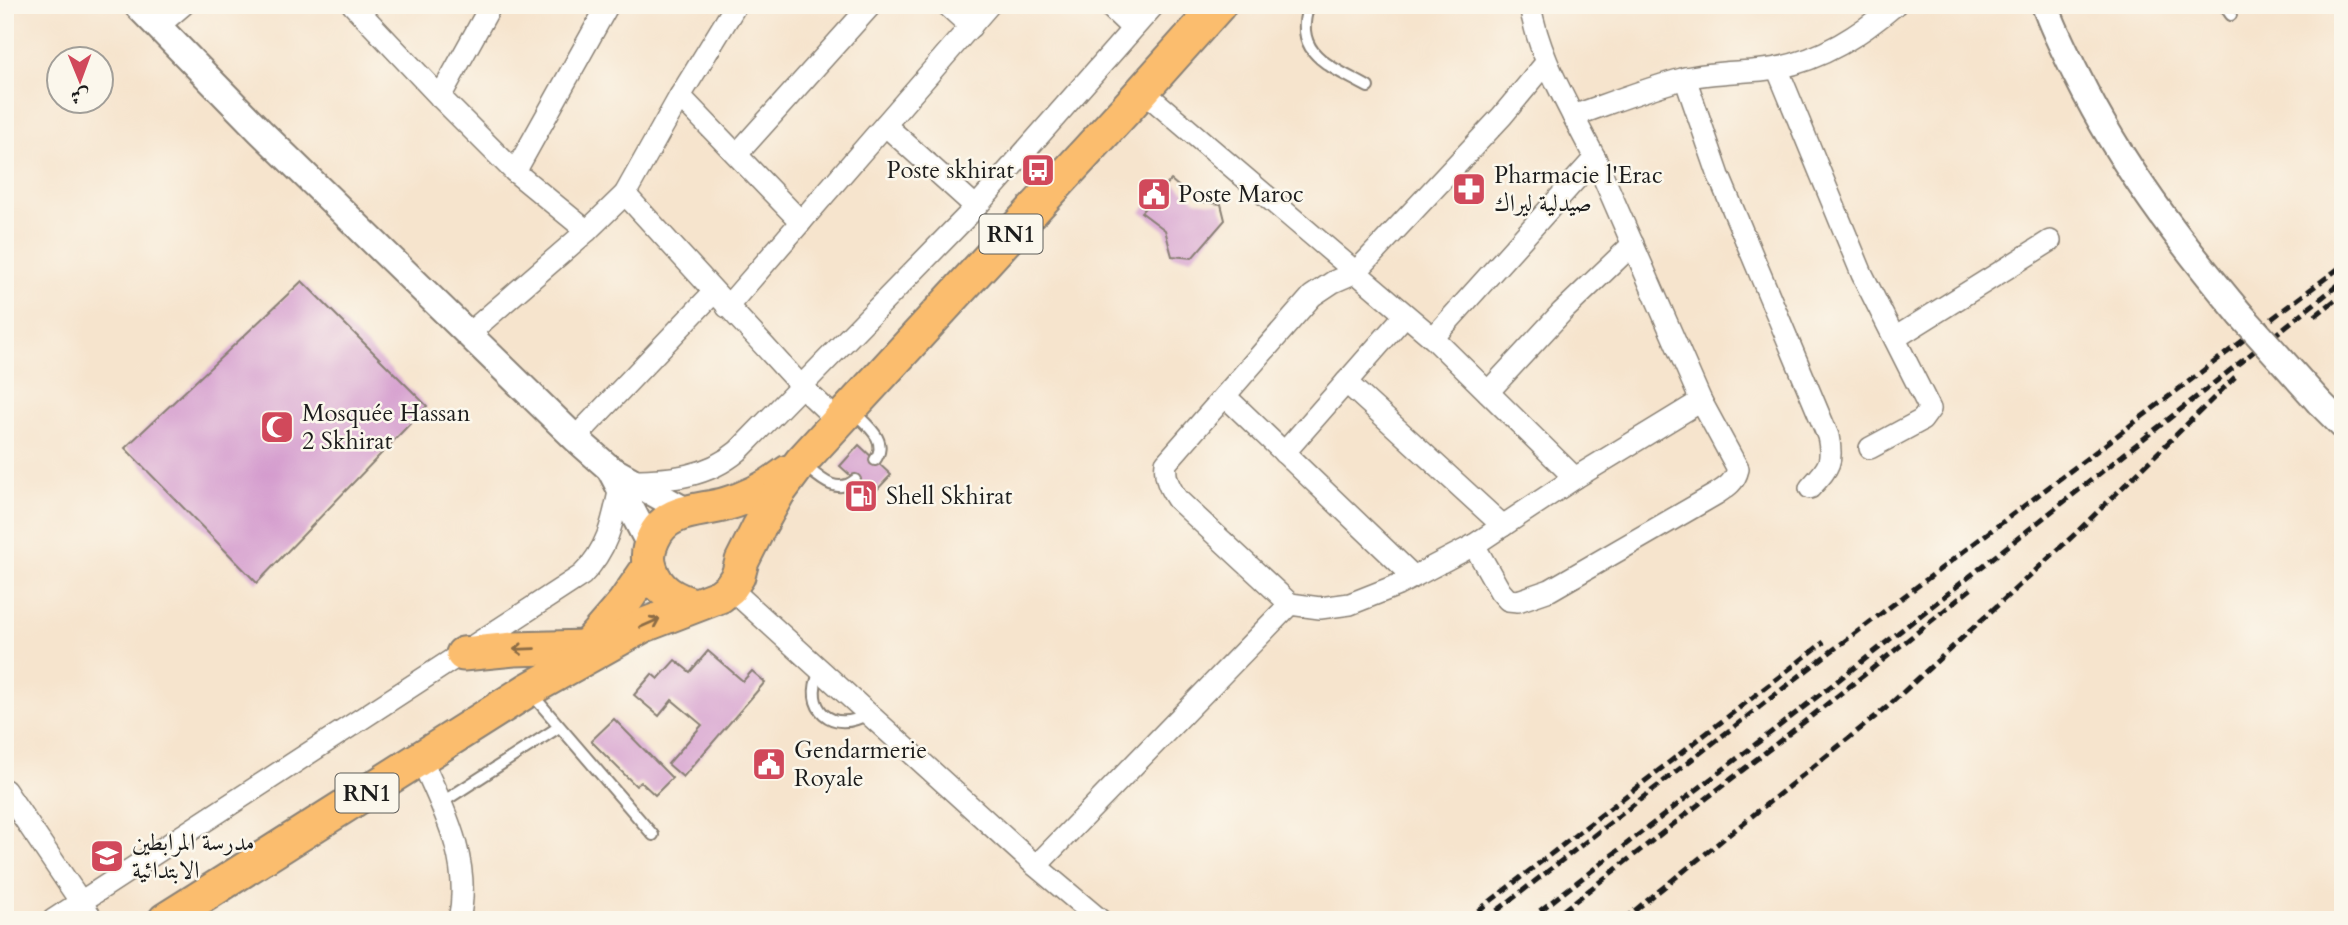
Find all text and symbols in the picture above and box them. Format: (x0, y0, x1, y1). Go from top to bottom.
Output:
north arrow (46, 46, 116, 116)
text: ش (71, 83, 90, 109)
bus stop icon: Poste skhirat (1019, 151, 1057, 189)
place label: Poste skhirat (886, 154, 1014, 187)
place label: Pharmacie l'Erac صيدلية ليراك (1494, 159, 1663, 220)
pharmacy icon: Pharmacie l'Erac صيدلية ليراك (1450, 170, 1488, 208)
public building icon: Poste Maroc (1135, 175, 1173, 213)
place label: Poste Maroc (1178, 178, 1304, 211)
road number: RN1 (979, 215, 1042, 254)
place label: Mosquée Hassan 2 Skhirat (302, 397, 471, 458)
mosque icon: Mosquée Hassan 2 Skhirat (258, 408, 296, 446)
fuel station icon: Shell Skhirat (842, 477, 880, 515)
place label: Shell Skhirat (886, 480, 1013, 513)
one-way arrow (639, 616, 660, 629)
one-way arrow (513, 642, 536, 655)
place label: Gendarmerie Royale (794, 734, 927, 795)
public building icon: Gendarmerie Royale (750, 745, 788, 783)
road number: RN1 (336, 774, 398, 813)
place label: مدرسة المرابطين الابتدائية (132, 826, 255, 887)
school or university icon: مدرسة المرابطين الابتدائية (88, 837, 126, 875)

